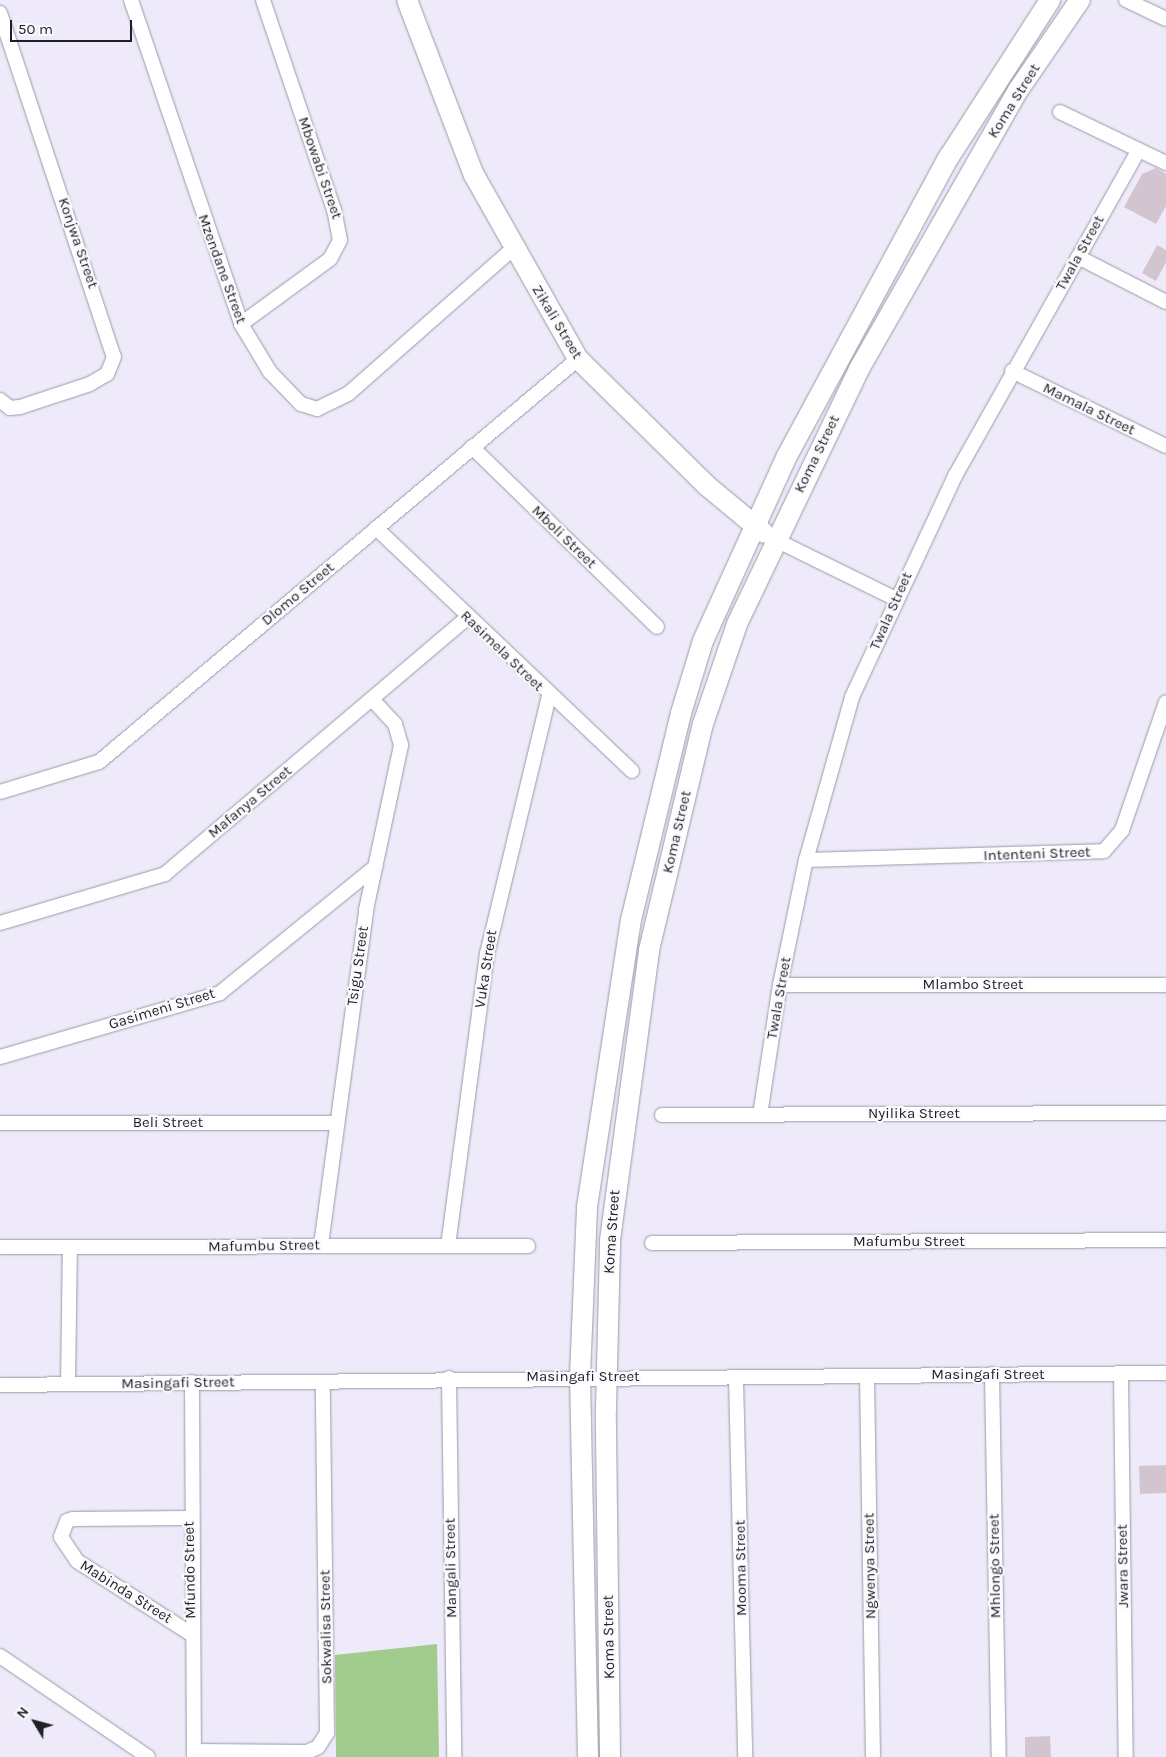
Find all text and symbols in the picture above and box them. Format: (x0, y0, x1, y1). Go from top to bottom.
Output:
scale bar (12, 10, 135, 42)
text: 50 m (18, 20, 53, 38)
street label: Koma Street (984, 60, 1044, 142)
street label: Mbowabi Street (294, 114, 346, 222)
street label: Konjwa Street (54, 195, 102, 291)
street label: Mzendane Street (194, 212, 250, 326)
street label: Twala Street (1052, 212, 1108, 294)
street label: Zikali Street (528, 282, 586, 362)
street label: Mamala Street (1040, 379, 1138, 439)
street label: Koma Street (790, 412, 844, 496)
street label: Mboli Street (528, 502, 600, 572)
street label: Dlomo Street (258, 558, 338, 630)
street label: Twala Street (866, 569, 916, 653)
street label: Rasimela Street (457, 607, 547, 695)
street label: Mafanya Street (205, 762, 295, 842)
street label: Koma Street (659, 789, 695, 875)
street label: Intenteni Street (983, 843, 1091, 865)
street label: Tsigu Street (343, 925, 373, 1007)
street label: Vuka Street (471, 929, 501, 1009)
street label: Twala Street (763, 955, 795, 1041)
street label: Mlambo Street (922, 976, 1024, 994)
street label: Gasimeni Street (107, 984, 217, 1034)
street label: Nyilika Street (868, 1105, 960, 1123)
street label: Beli Street (133, 1114, 203, 1132)
street label: Koma Street (600, 1189, 624, 1275)
street label: Mafumbu Street (853, 1233, 965, 1251)
street label: Mafumbu Street (208, 1236, 320, 1256)
street label: Masingafi Street (931, 1366, 1045, 1384)
street label: Masingafi Street (526, 1368, 640, 1386)
street label: Masingafi Street (121, 1373, 235, 1393)
street label: Ngwenya Street (860, 1513, 880, 1619)
street label: Mhlongo Street (985, 1514, 1005, 1618)
street label: Mangali Street (441, 1518, 461, 1618)
street label: Mooma Street (731, 1520, 751, 1616)
street label: Mfundo Street (180, 1521, 200, 1619)
street label: Jwara Street (1113, 1524, 1133, 1608)
street label: Mabinda Street (77, 1556, 175, 1628)
street label: Sokwalisa Street (316, 1570, 336, 1684)
street label: Koma Street (599, 1595, 619, 1679)
north arrow (10, 1697, 60, 1747)
text: N (13, 1704, 32, 1722)

